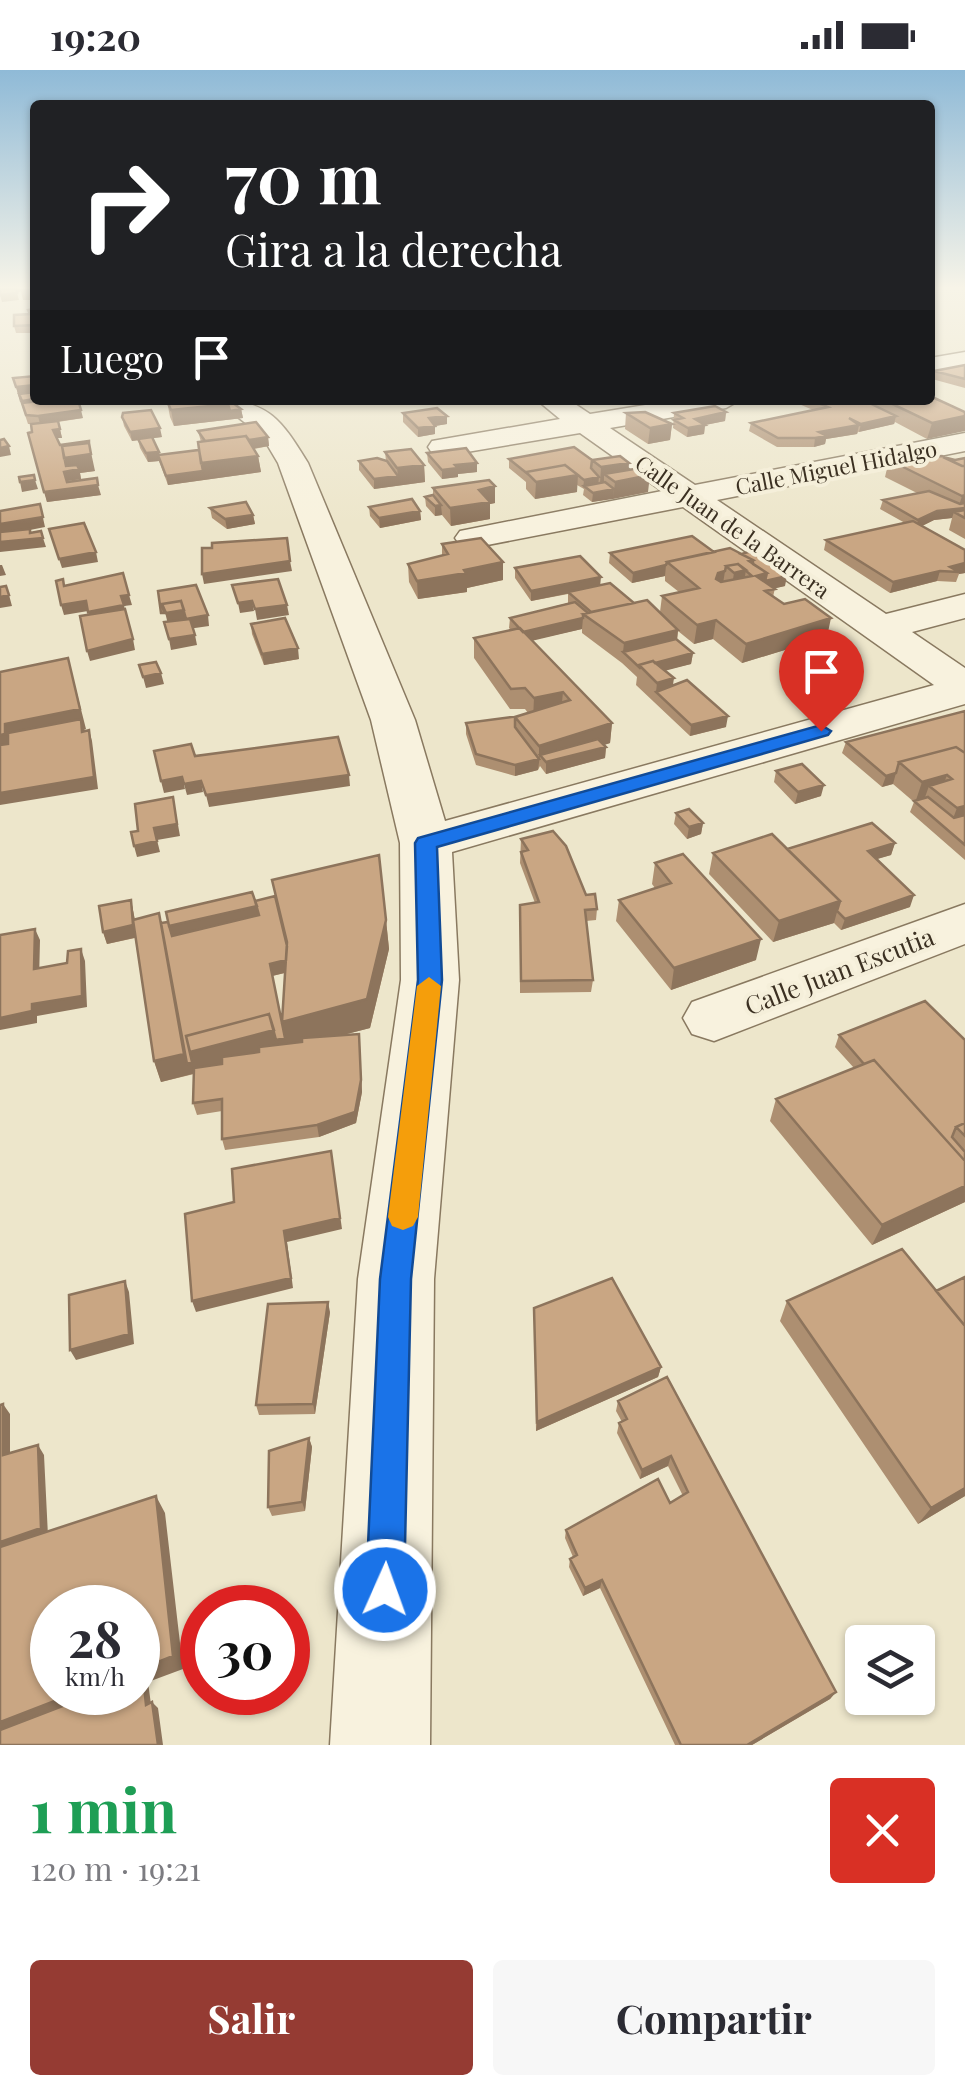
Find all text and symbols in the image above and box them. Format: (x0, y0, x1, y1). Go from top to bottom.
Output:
text: 19:20 (50, 10, 141, 61)
text: 70 m (225, 128, 382, 222)
icon: right (60, 140, 190, 270)
text: Gira a la derecha (225, 218, 562, 278)
icon: arrive (184, 330, 239, 385)
text: Luego (60, 332, 164, 383)
street label: Calle Miguel Hidalgo (733, 433, 939, 501)
street label: Calle Juan de la Barrera (630, 447, 836, 605)
pin (779, 629, 864, 732)
icon: arrive (794, 644, 849, 699)
street label: Calle Juan Escutia (740, 919, 939, 1021)
position arrow (333, 1538, 437, 1642)
speed limit sign: 30 (180, 1585, 310, 1715)
text: 28 (68, 1604, 122, 1671)
map controls (845, 1625, 935, 1715)
button: layers (845, 1625, 935, 1715)
text: km/h (65, 1659, 125, 1692)
text: 1 min (30, 1768, 177, 1848)
button: close (830, 1778, 935, 1883)
text: 120 m · 19:21 (30, 1846, 201, 1889)
button: Salir (30, 1960, 473, 2075)
button: Compartir (493, 1960, 935, 2075)

